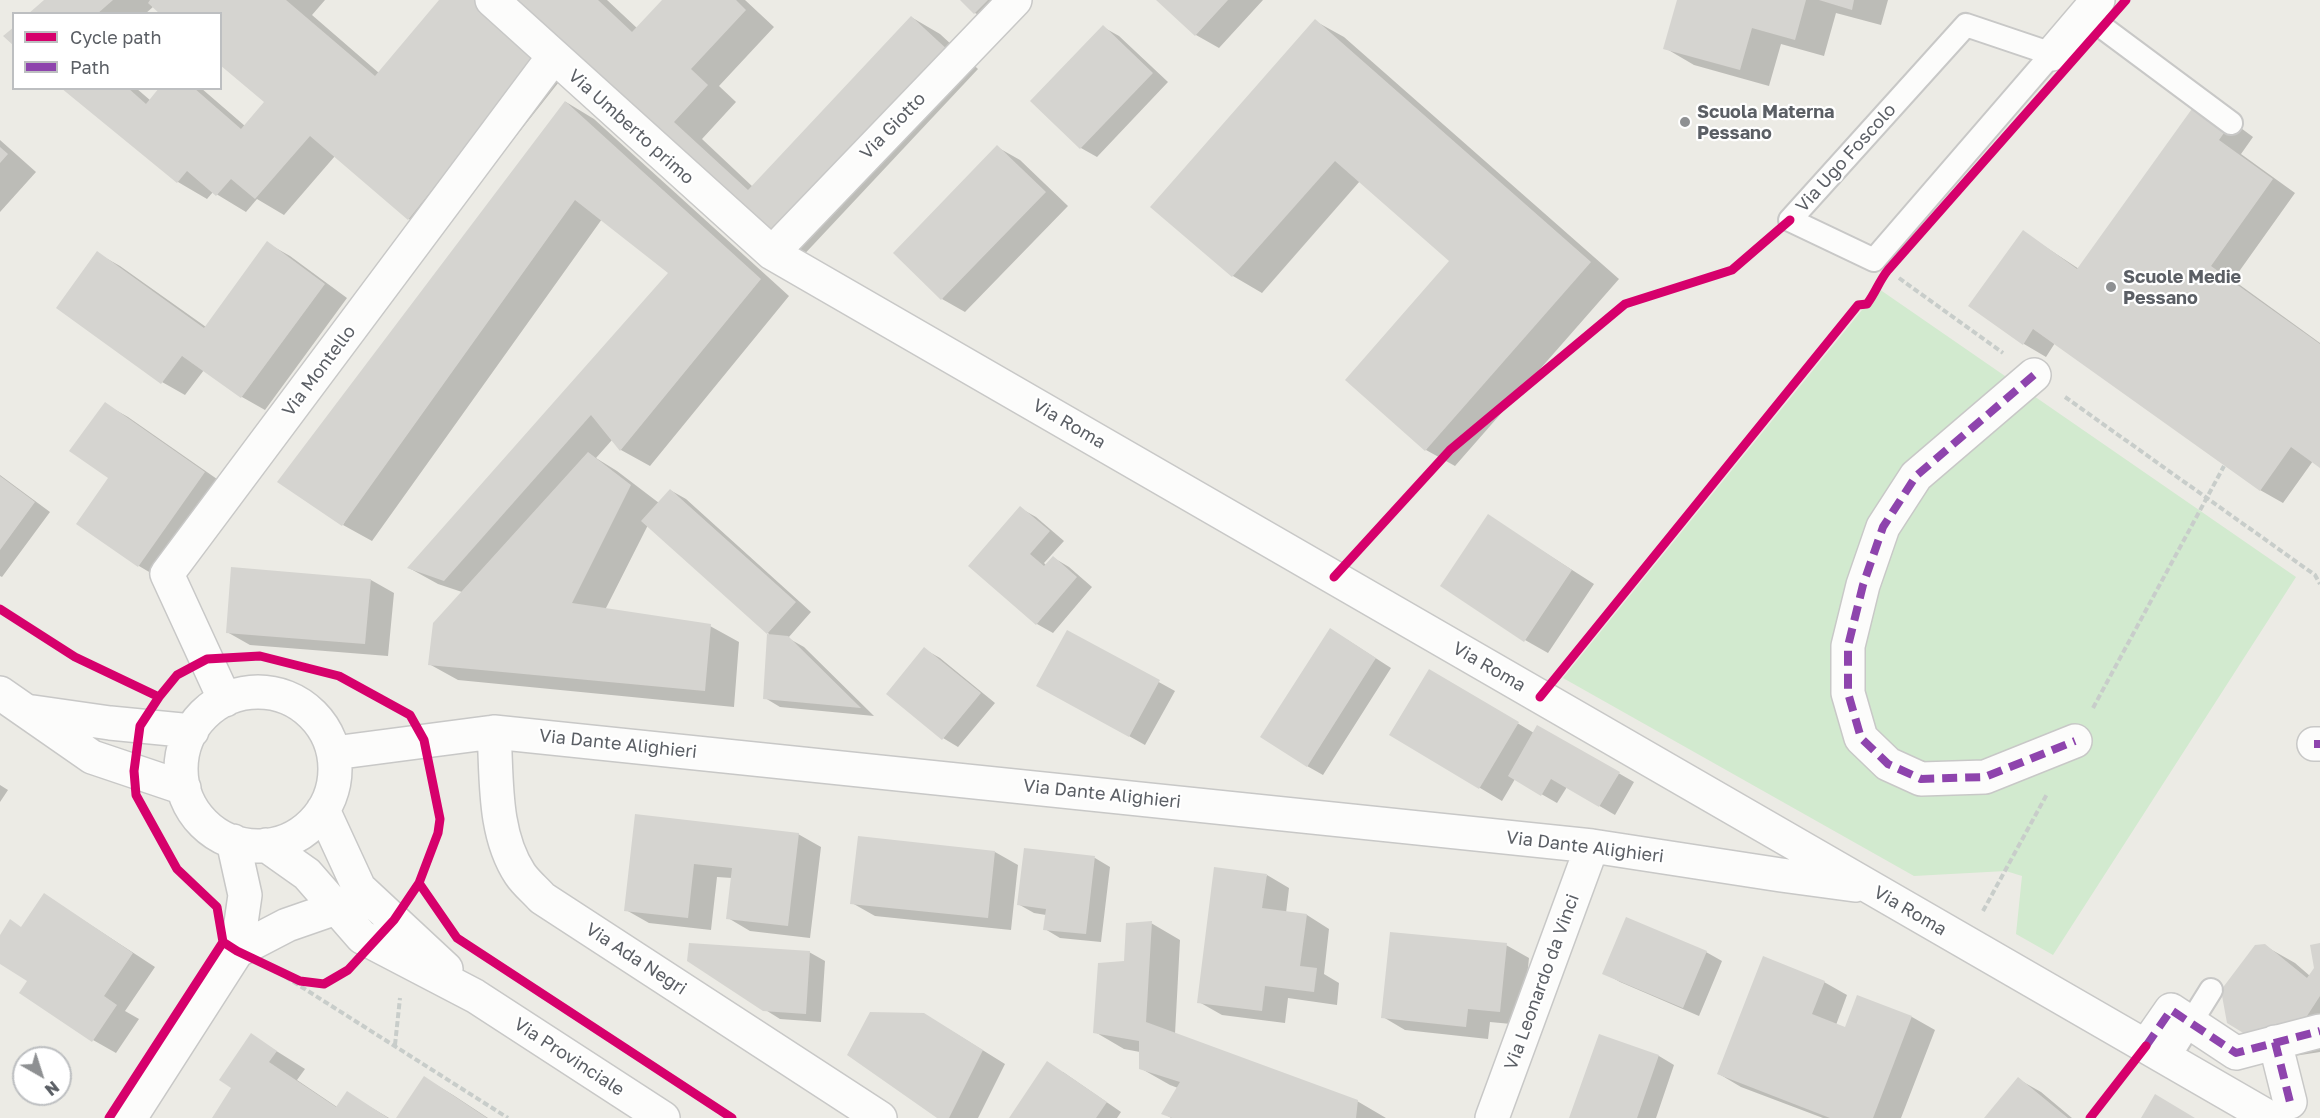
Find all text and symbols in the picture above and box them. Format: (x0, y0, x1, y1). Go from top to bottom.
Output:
legend (12, 12, 222, 90)
text: Cycle path (70, 26, 162, 48)
text: Path (70, 56, 110, 78)
street label: Via Umberto primo (564, 65, 698, 189)
street label: Via Giotto (856, 88, 930, 164)
street label: Via Ugo Foscolo (1791, 99, 1901, 217)
place label: Scuola Materna Pessano (1697, 101, 1835, 144)
marker: Scuola Materna Pessano (1678, 115, 1692, 129)
place label: Scuole Medie Pessano (2123, 266, 2241, 308)
marker: Scuole Medie Pessano (2104, 280, 2118, 294)
street label: Via Montello (278, 321, 360, 421)
street label: Via Roma (1029, 395, 1109, 453)
street label: Via Roma (1449, 638, 1529, 696)
street label: Via Dante Alighieri (538, 725, 698, 763)
street label: Via Dante Alighieri (1022, 775, 1182, 813)
street label: Via Dante Alighieri (1505, 827, 1665, 867)
street label: Via Roma (1870, 882, 1950, 940)
street label: Via Leonardo da Vinci (1500, 891, 1584, 1073)
street label: Via Ada Negri (581, 918, 691, 1000)
street label: Via Provinciale (510, 1013, 628, 1101)
north arrow (12, 1046, 72, 1106)
text: N (41, 1077, 63, 1100)

